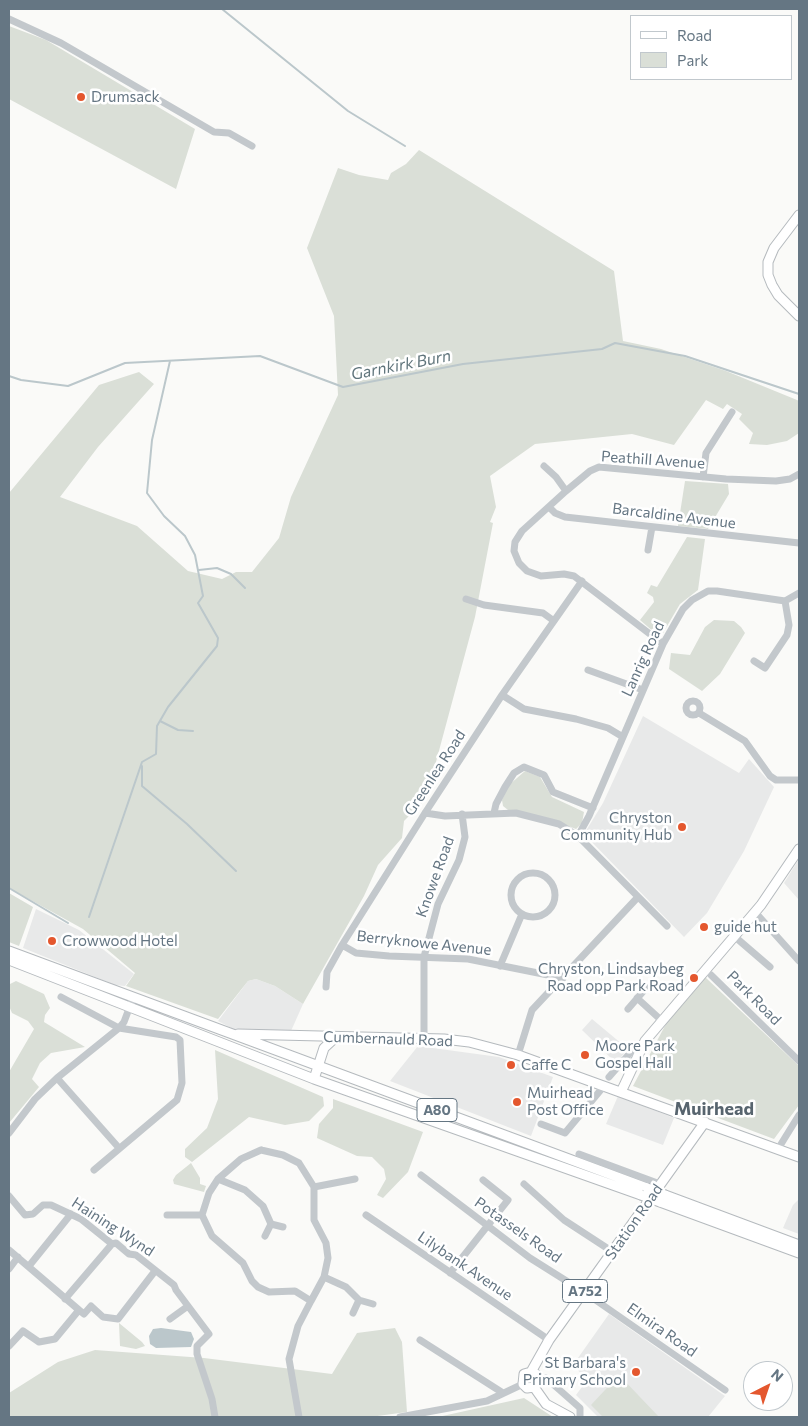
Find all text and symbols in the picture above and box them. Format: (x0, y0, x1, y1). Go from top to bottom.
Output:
legend (630, 15, 793, 80)
text: Road (677, 26, 712, 44)
text: Park (677, 51, 708, 69)
place label: Drumsack (91, 88, 160, 106)
marker: Drumsack (75, 91, 87, 103)
water label: Garnkirk Burn (349, 346, 453, 384)
street label: Peathill Avenue (600, 447, 706, 473)
street label: Barcaldine Avenue (611, 499, 737, 533)
street label: Lanrig Road (618, 619, 668, 699)
street label: Greenlea Road (401, 727, 469, 819)
place label: Chryston Community Hub (560, 809, 672, 844)
marker: Chryston Community Hub (676, 821, 688, 833)
street label: Knowe Road (412, 834, 458, 920)
place label: guide hut (714, 918, 777, 936)
marker: guide hut (698, 921, 710, 933)
street label: Berryknowe Avenue (356, 927, 492, 959)
place label: Crowwood Hotel (62, 932, 178, 950)
marker: Crowwood Hotel (46, 935, 58, 947)
place label: Chryston, Lindsaybeg Road opp Park Road (538, 960, 684, 995)
street label: Park Road (723, 967, 785, 1029)
marker: Chryston, Lindsaybeg Road opp Park Road (688, 972, 700, 984)
street label: Cumbernauld Road (323, 1028, 453, 1050)
place label: Moore Park Gospel Hall (595, 1037, 675, 1072)
marker: Moore Park Gospel Hall (579, 1049, 591, 1061)
place label: Caffe C (521, 1056, 571, 1074)
marker: Caffe C (505, 1059, 517, 1071)
place label: Muirhead Post Office (527, 1084, 604, 1119)
marker: Muirhead Post Office (511, 1096, 523, 1108)
road number: A80 (417, 1098, 457, 1122)
district label: Muirhead (674, 1098, 754, 1120)
street label: Station Road (601, 1181, 667, 1263)
street label: Potassels Road (471, 1193, 565, 1267)
street label: Haining Wynd (68, 1194, 158, 1260)
street label: Lilybank Avenue (414, 1228, 516, 1304)
road number: A752 (562, 1280, 608, 1302)
street label: Elmira Road (624, 1299, 700, 1361)
place label: St Barbara's Primary School (523, 1354, 626, 1389)
north arrow (743, 1361, 793, 1411)
text: N (768, 1365, 787, 1385)
marker: St Barbara's Primary School (630, 1366, 642, 1378)

